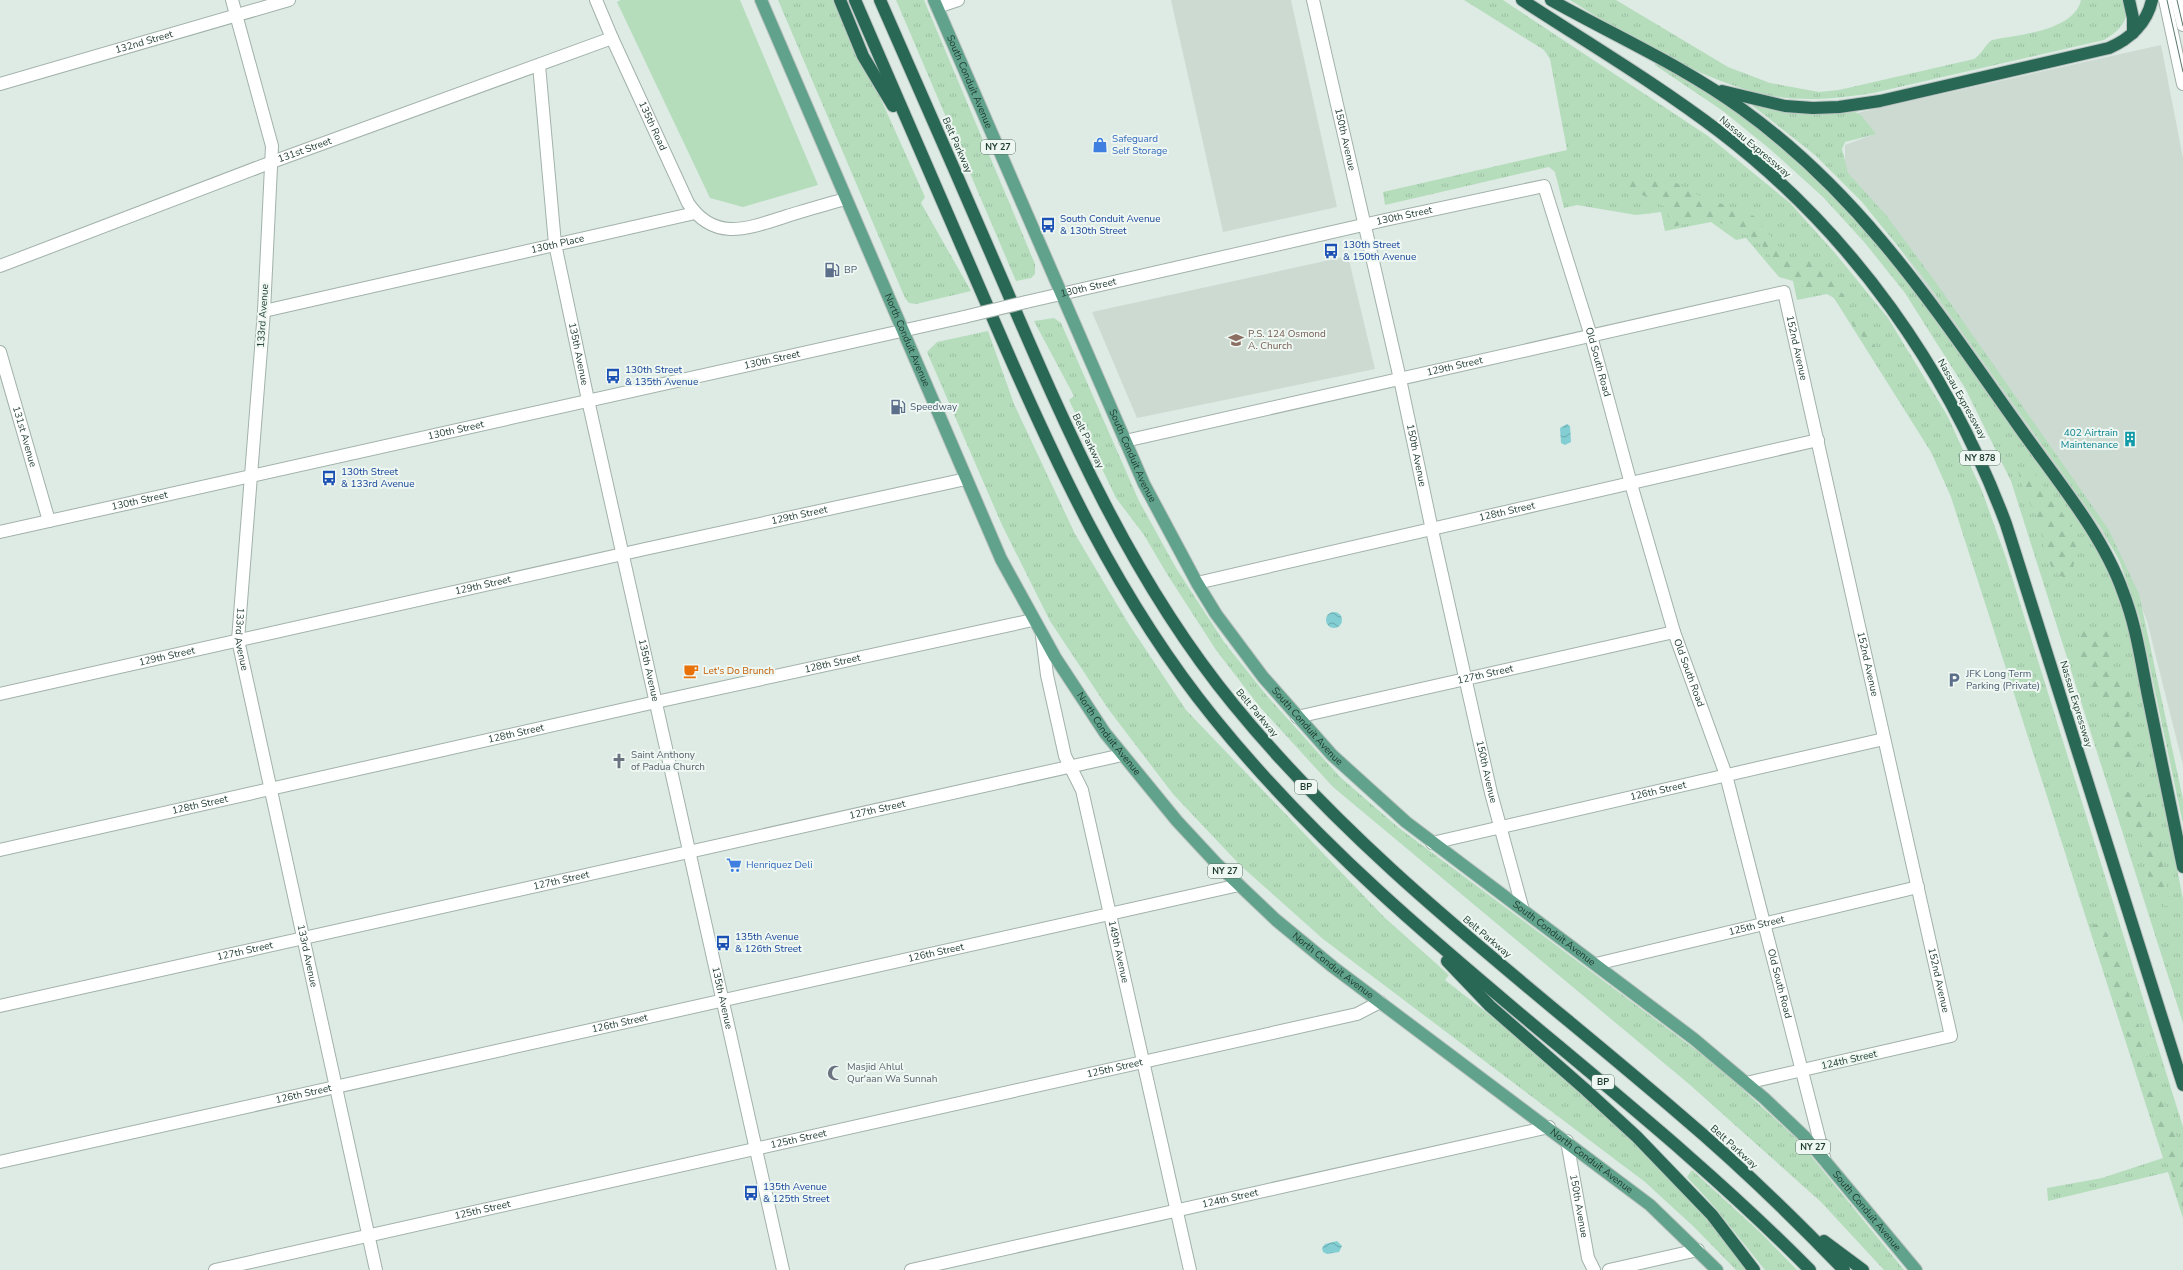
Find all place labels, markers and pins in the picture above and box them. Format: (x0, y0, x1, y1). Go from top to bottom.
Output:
place label: Safeguard Self Storage (1112, 132, 1167, 158)
shop icon: Safeguard Self Storage (1091, 136, 1109, 154)
place label: South Conduit Avenue & 130th Street (1060, 212, 1161, 238)
bus stop icon: South Conduit Avenue & 130th Street (1039, 216, 1057, 234)
place label: 130th Street & 150th Avenue (1343, 238, 1416, 264)
bus stop icon: 130th Street & 150th Avenue (1322, 242, 1340, 260)
fuel station icon: BP (823, 261, 841, 279)
place label: BP (844, 263, 858, 277)
place label: P.S. 124 Osmond A. Church (1248, 327, 1326, 353)
school or university icon: P.S. 124 Osmond A. Church (1227, 331, 1245, 349)
place label: 130th Street & 135th Avenue (625, 363, 698, 389)
bus stop icon: 130th Street & 135th Avenue (604, 367, 622, 385)
fuel station icon: Speedway (889, 398, 907, 416)
place label: Speedway (910, 400, 958, 414)
place label: 402 Airtrain Maintenance (2061, 426, 2118, 452)
building icon: 402 Airtrain Maintenance (2121, 430, 2139, 448)
place label: 130th Street & 133rd Avenue (341, 465, 414, 491)
bus stop icon: 130th Street & 133rd Avenue (320, 469, 338, 487)
cafe icon: Let's Do Brunch (682, 662, 700, 680)
place label: Let's Do Brunch (703, 664, 774, 678)
place label: JFK Long Term Parking (Private) (1965, 667, 2040, 693)
parking icon: JFK Long Term Parking (Private) (1945, 671, 1963, 689)
place label: Saint Anthony of Padua Church (631, 748, 705, 774)
church icon: Saint Anthony of Padua Church (610, 752, 628, 770)
supermarket icon: Henriquez Deli (725, 856, 743, 874)
place label: Henriquez Deli (746, 858, 812, 872)
place label: 135th Avenue & 126th Street (735, 930, 802, 956)
bus stop icon: 135th Avenue & 126th Street (714, 934, 732, 952)
place label: Masjid Ahlul Qur'aan Wa Sunnah (847, 1060, 937, 1086)
mosque icon: Masjid Ahlul Qur'aan Wa Sunnah (826, 1064, 844, 1082)
place label: 135th Avenue & 125th Street (763, 1180, 830, 1206)
bus stop icon: 135th Avenue & 125th Street (742, 1184, 760, 1202)

